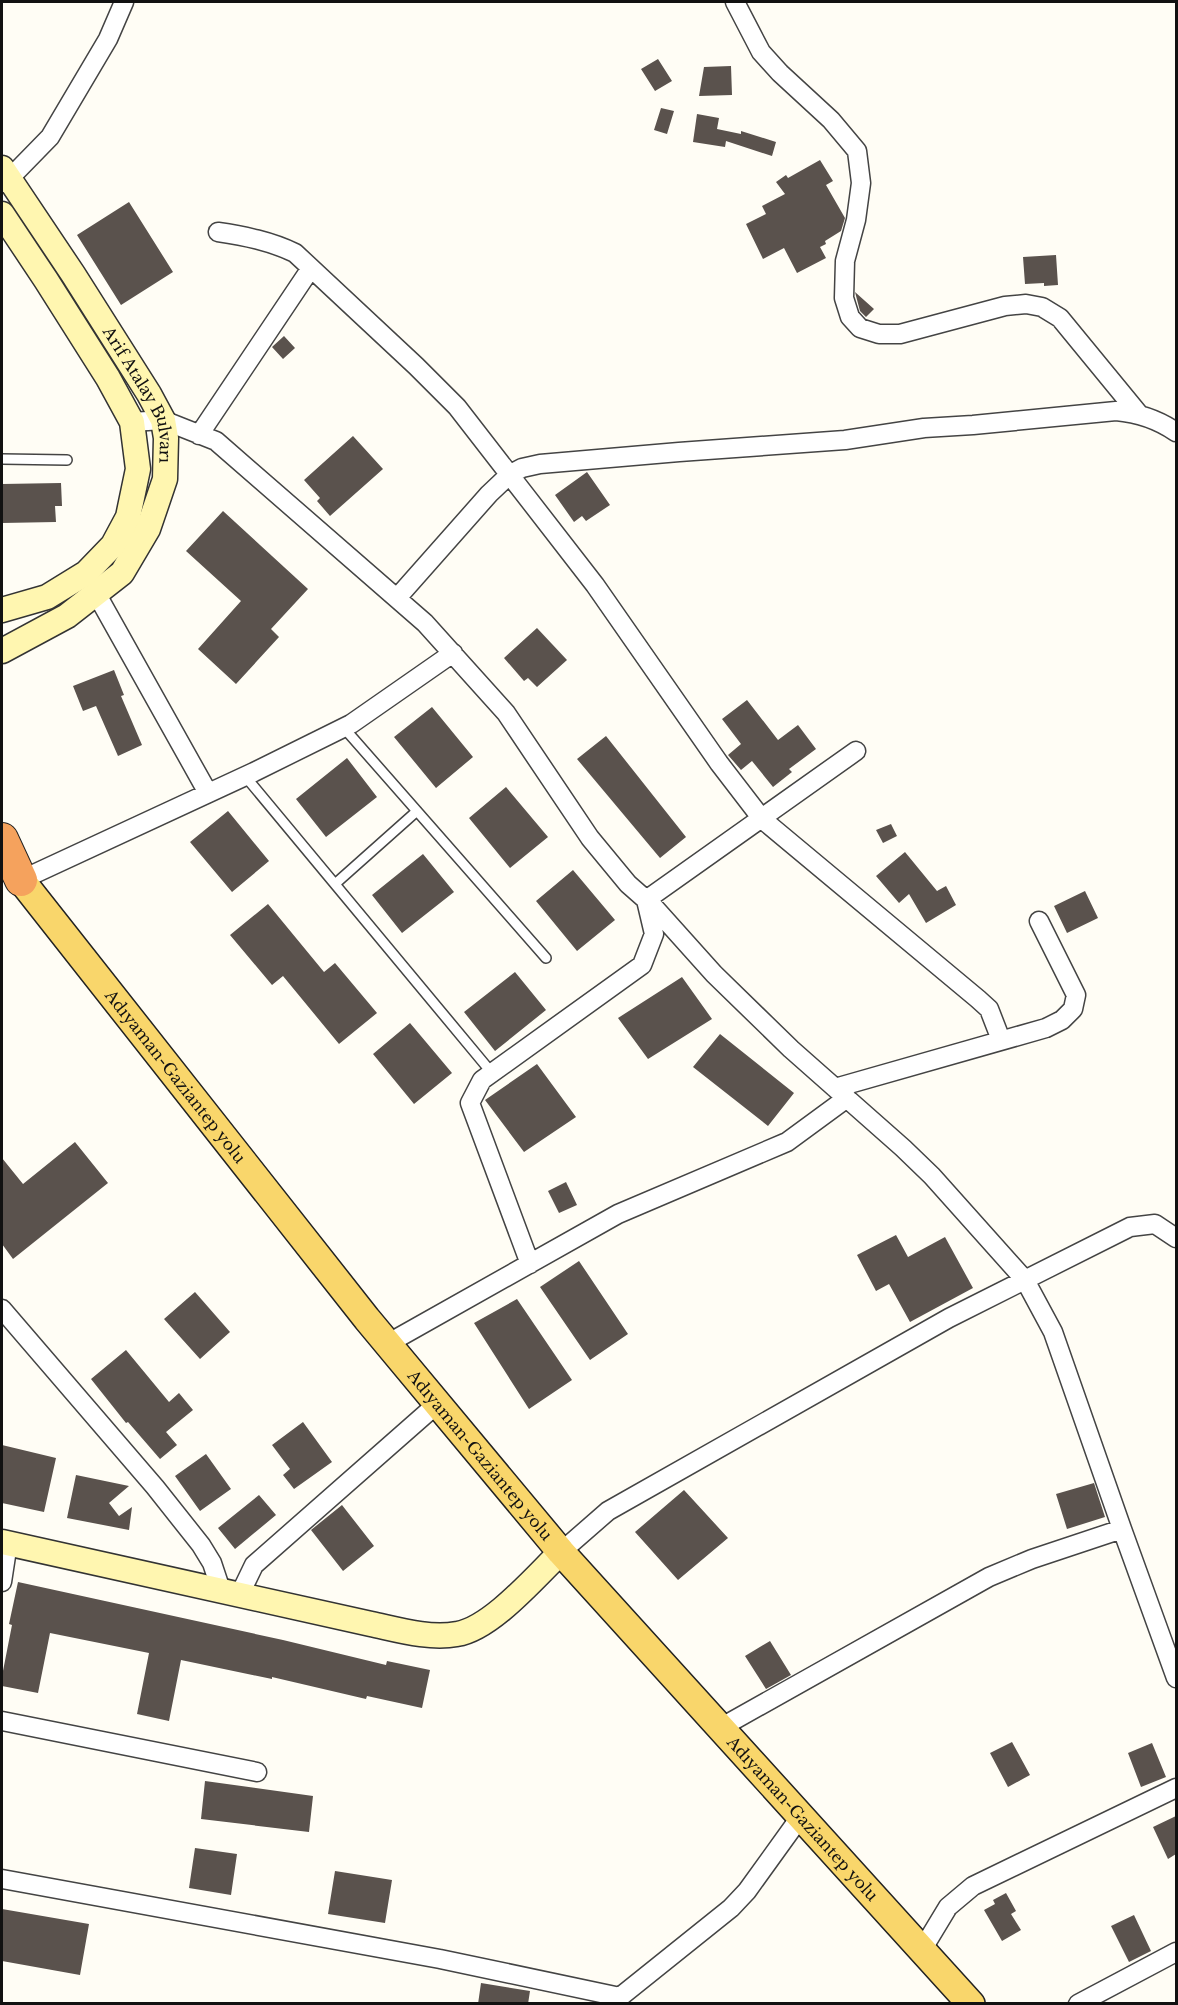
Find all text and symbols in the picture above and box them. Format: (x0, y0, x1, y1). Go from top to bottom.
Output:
street label: Arif Atalay Bulvarı (98, 322, 176, 464)
street label: Adıyaman-Gaziantep yolu (101, 985, 250, 1167)
street label: Adıyaman-Gaziantep yolu (403, 1365, 557, 1544)
street label: Adıyaman-Gaziantep yolu (722, 1731, 883, 1905)

